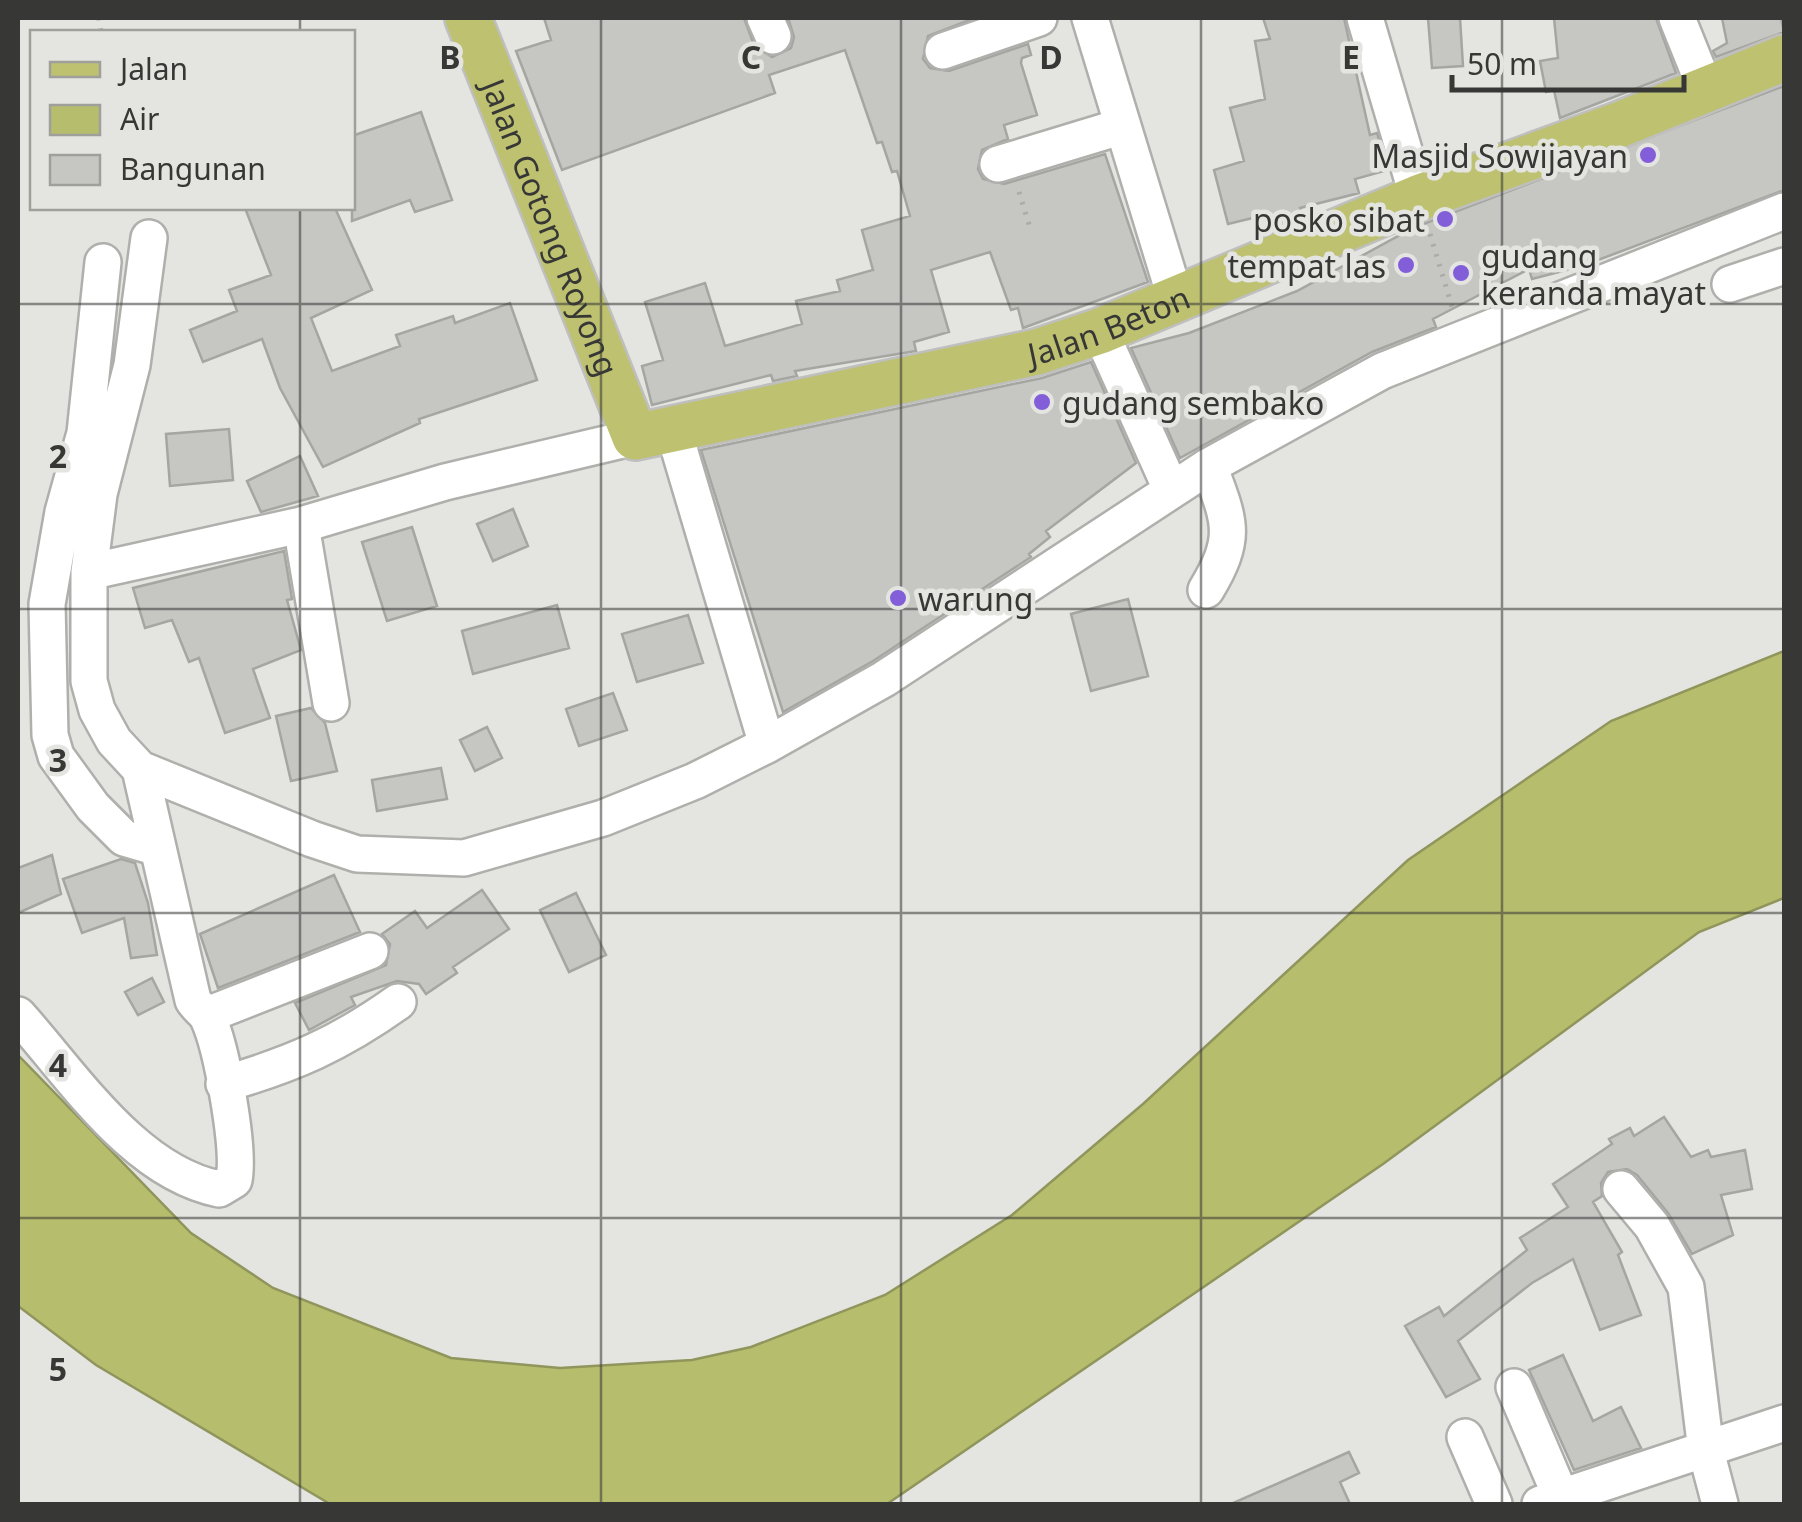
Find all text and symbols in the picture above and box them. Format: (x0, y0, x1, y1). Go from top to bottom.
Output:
legend (30, 30, 355, 210)
scale bar (1452, 30, 1684, 92)
text: B (439, 35, 461, 78)
text: C (741, 35, 761, 78)
text: D (1039, 35, 1063, 78)
text: E (1342, 35, 1360, 78)
text: 50 m (1467, 43, 1537, 84)
text: Jalan (117, 48, 188, 89)
street label: Jalan Gotong Royong (472, 69, 630, 382)
text: Air (120, 98, 159, 139)
place label: Masjid Sowijayan (1371, 134, 1628, 177)
marker: Masjid Sowijayan (1637, 144, 1659, 166)
text: Bangunan (120, 148, 266, 189)
place label: posko sibat (1253, 198, 1425, 241)
marker: posko sibat (1434, 208, 1456, 230)
place label: gudang keranda mayat (1481, 234, 1706, 314)
place label: tempat las (1227, 244, 1386, 287)
marker: tempat las (1395, 254, 1417, 276)
marker: gudang keranda mayat (1450, 262, 1472, 284)
street label: Jalan Beton (1021, 275, 1196, 376)
place label: gudang sembako (1062, 381, 1324, 424)
marker: gudang sembako (1031, 391, 1053, 413)
text: 2 (49, 434, 67, 477)
place label: warung (918, 577, 1034, 620)
marker: warung (887, 587, 909, 609)
text: 3 (49, 738, 67, 781)
text: 4 (49, 1043, 67, 1086)
text: 5 (49, 1347, 67, 1390)

